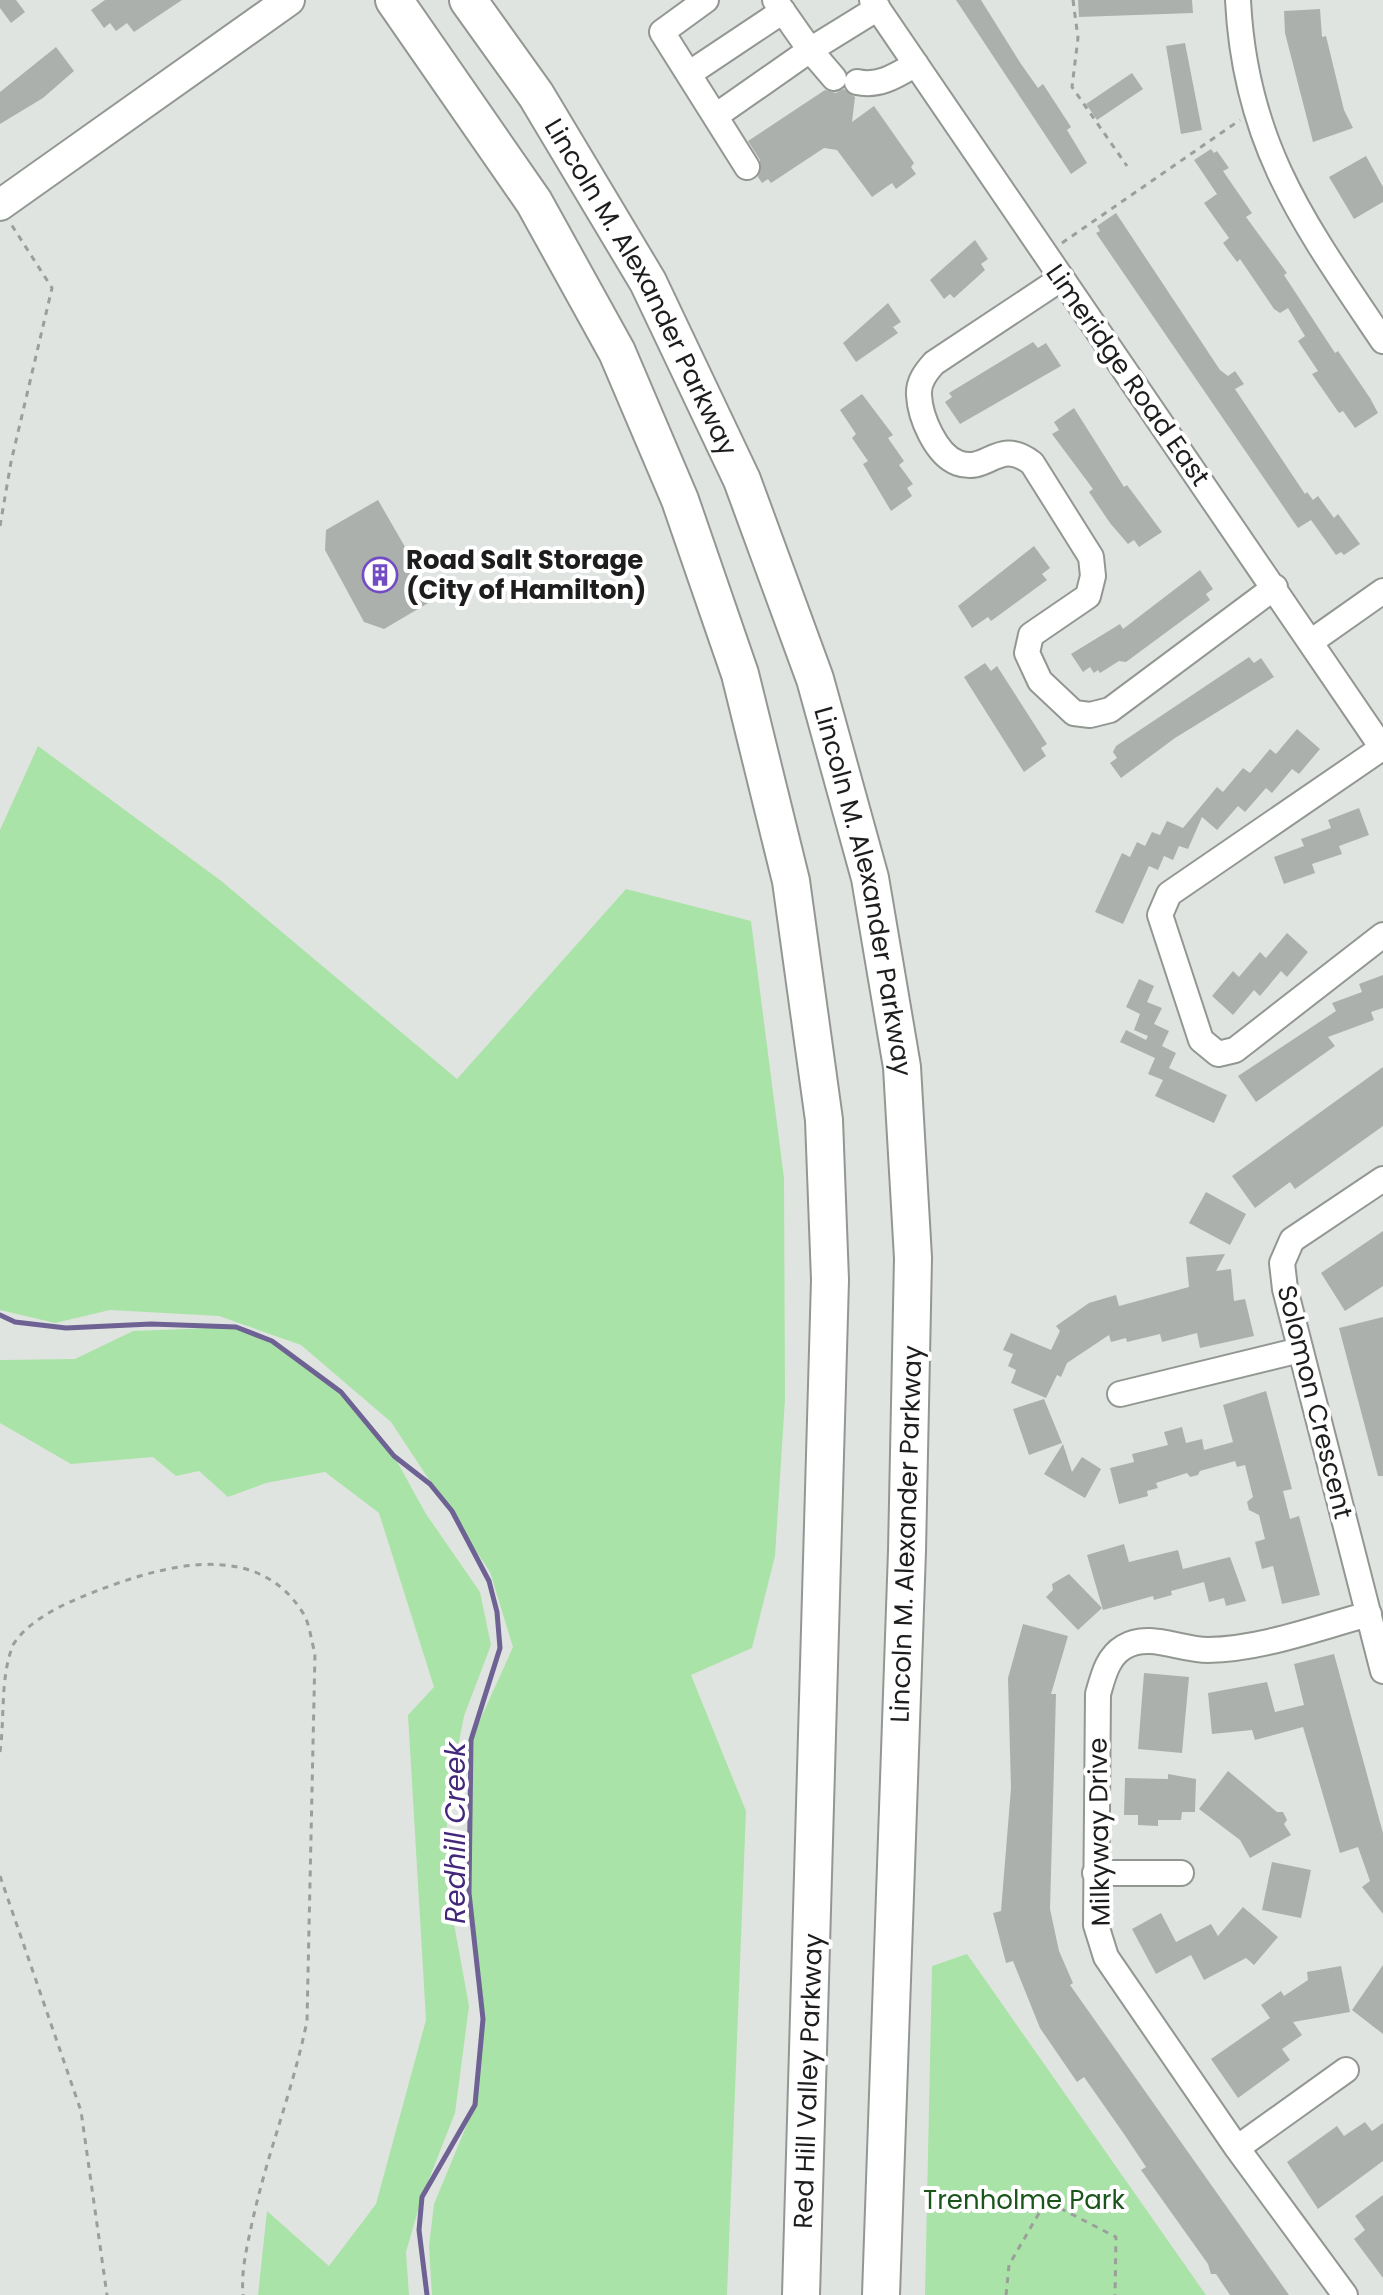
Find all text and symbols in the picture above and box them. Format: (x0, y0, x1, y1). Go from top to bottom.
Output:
street label: Lincoln M. Alexander Parkway (536, 112, 746, 462)
street label: Limeridge Road East (1038, 257, 1218, 493)
place label: Road Salt Storage (City of Hamilton) (406, 542, 646, 608)
building icon: Road Salt Storage (City of Hamilton) (361, 556, 399, 594)
street label: Lincoln M. Alexander Parkway (805, 702, 921, 1077)
street label: Solomon Crescent (1269, 1281, 1361, 1523)
street label: Lincoln M. Alexander Parkway (881, 1344, 931, 1723)
street label: Milkyway Drive (1079, 1737, 1119, 1927)
water label: Redhill Creek (436, 1741, 475, 1924)
street label: Red Hill Valley Parkway (785, 1932, 831, 2229)
park label: Trenholme Park (923, 2182, 1125, 2218)

